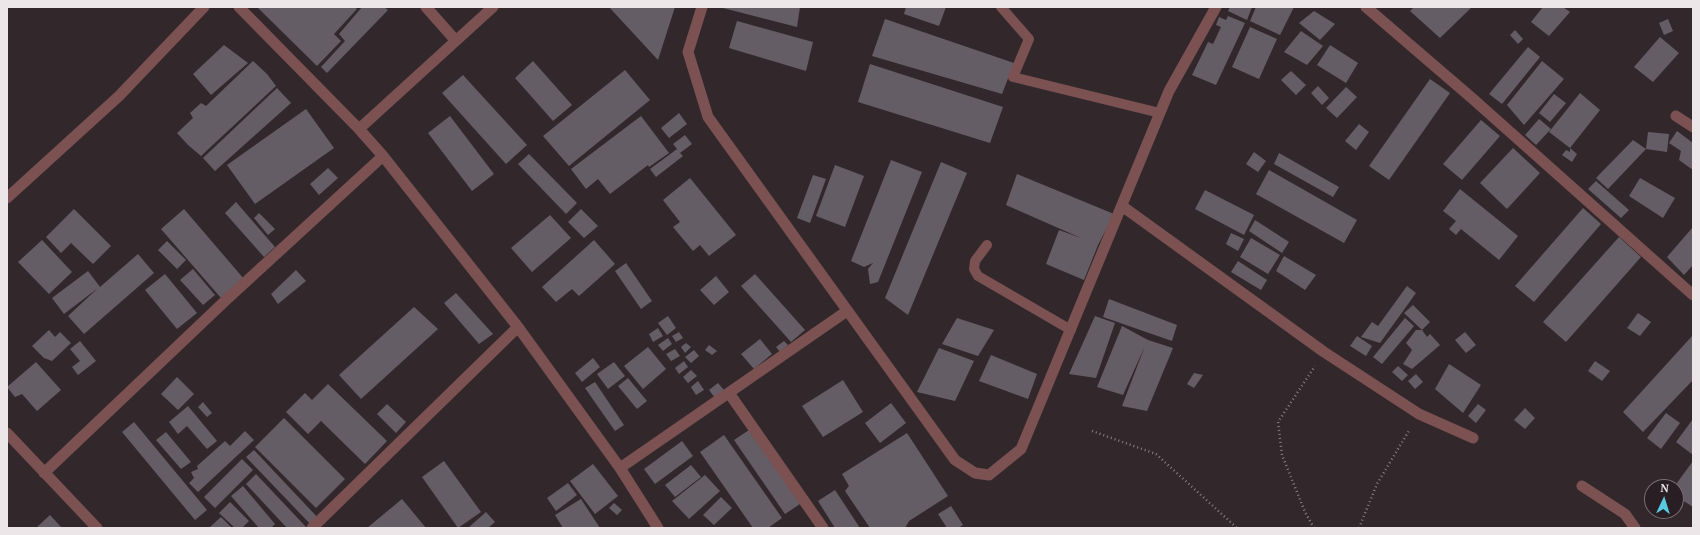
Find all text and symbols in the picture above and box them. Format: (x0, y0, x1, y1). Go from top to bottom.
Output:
north arrow (1644, 479, 1684, 519)
text: N (1660, 481, 1669, 495)

